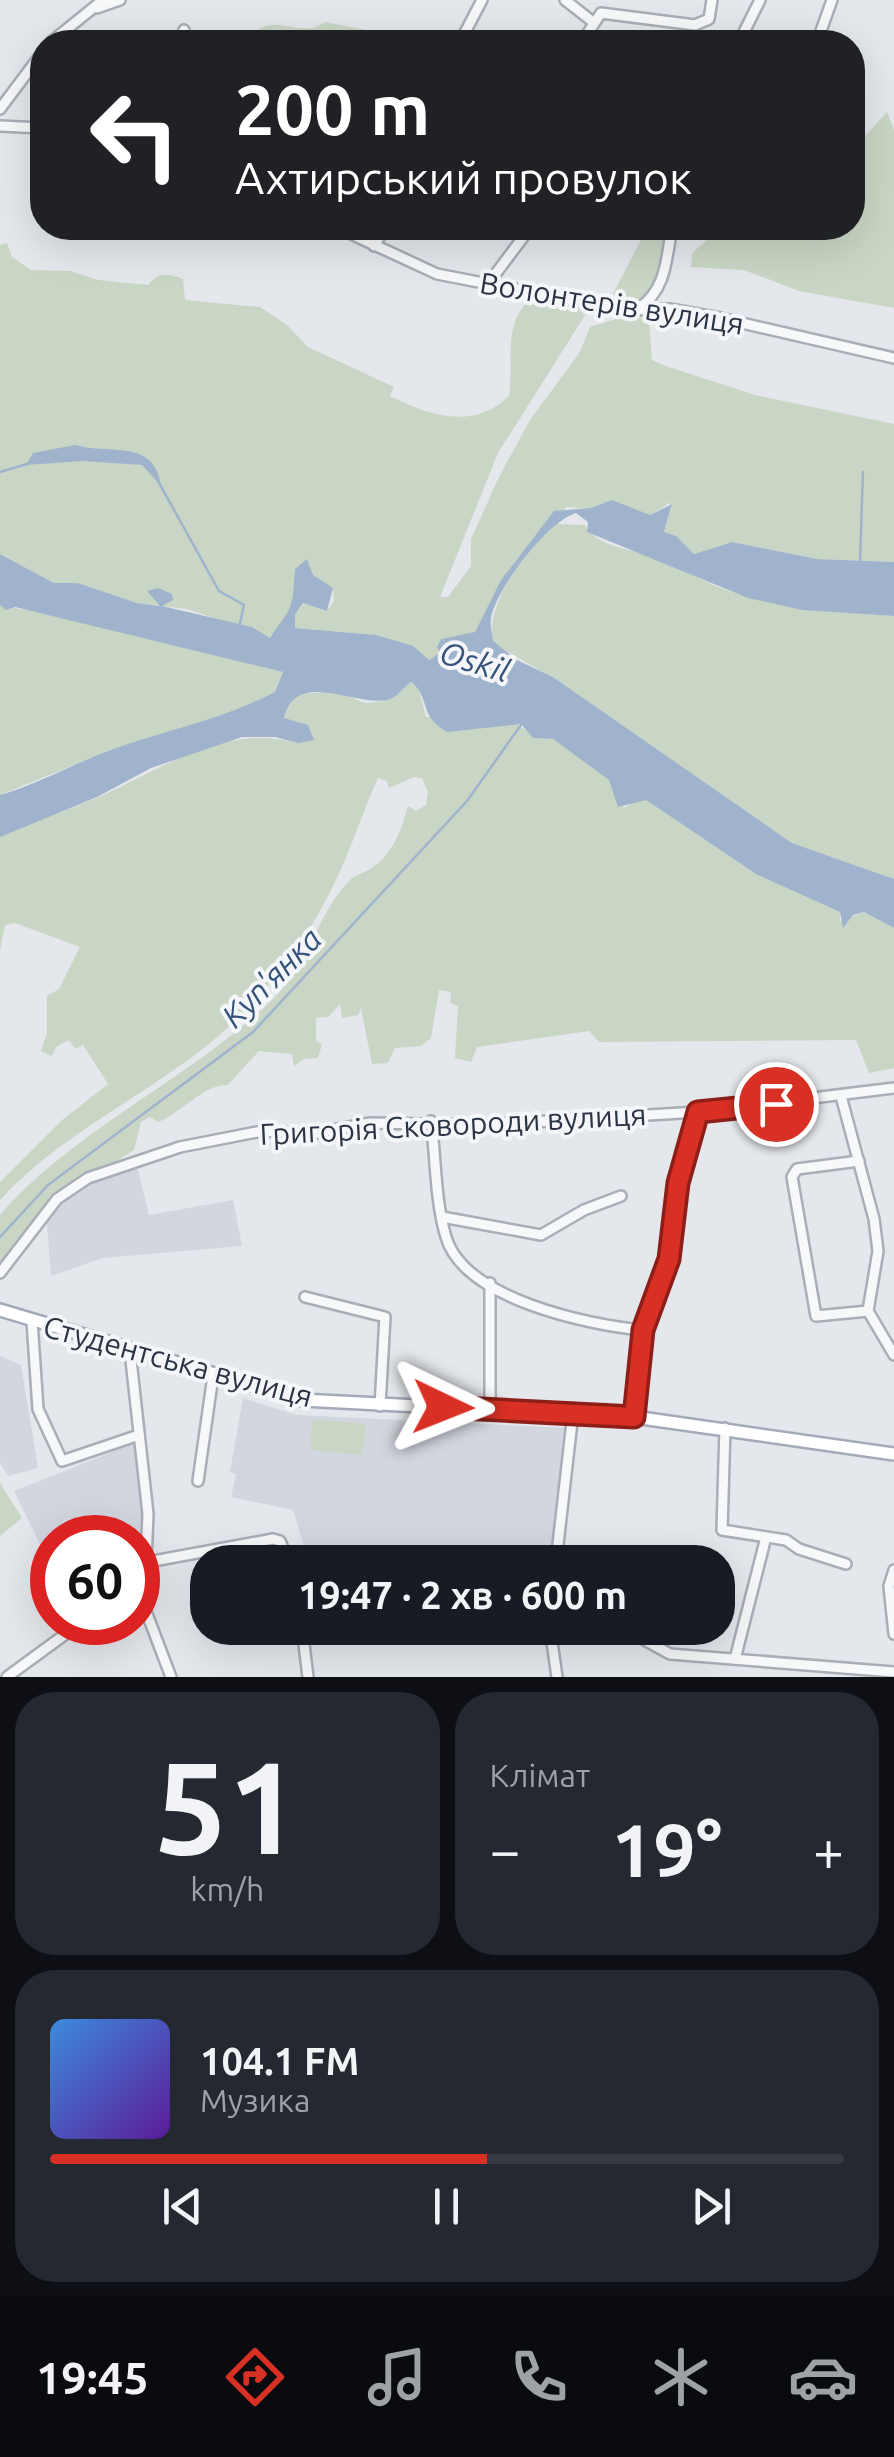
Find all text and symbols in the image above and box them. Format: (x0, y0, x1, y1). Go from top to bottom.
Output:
icon: left (70, 70, 200, 200)
text: 200 m (235, 70, 430, 148)
text: Ахтирський провулок (235, 152, 692, 203)
street label: Волонтерів вулиця (478, 265, 746, 341)
water label: Oskil (436, 633, 514, 689)
water label: Куп'янка (214, 920, 328, 1034)
pin (734, 1062, 819, 1147)
icon: arrive (749, 1077, 804, 1132)
street label: Григорія Сковороди вулиця (259, 1097, 647, 1151)
street label: Студентська вулиця (40, 1309, 316, 1413)
position arrow (391, 1355, 495, 1459)
speed limit sign: 60 (30, 1515, 160, 1645)
text: 19:47 · 2 хв · 600 m (298, 1574, 627, 1616)
text: 51 (154, 1733, 301, 1879)
text: Клімат (490, 1757, 590, 1793)
text: 19° (611, 1807, 722, 1891)
text: − (490, 1819, 521, 1880)
text: + (813, 1819, 844, 1880)
text: km/h (190, 1871, 264, 1907)
text: 104.1 FM (200, 2040, 359, 2082)
text: Музика (200, 2082, 310, 2118)
icon: previous (155, 2179, 210, 2234)
icon: pause (419, 2179, 474, 2234)
icon: next (684, 2179, 739, 2234)
icon: directions (220, 2342, 290, 2412)
icon: music (362, 2342, 432, 2412)
icon: phone (504, 2342, 574, 2412)
icon: climate (646, 2342, 716, 2412)
icon: car (788, 2342, 858, 2412)
text: 19:45 (36, 2352, 149, 2403)

